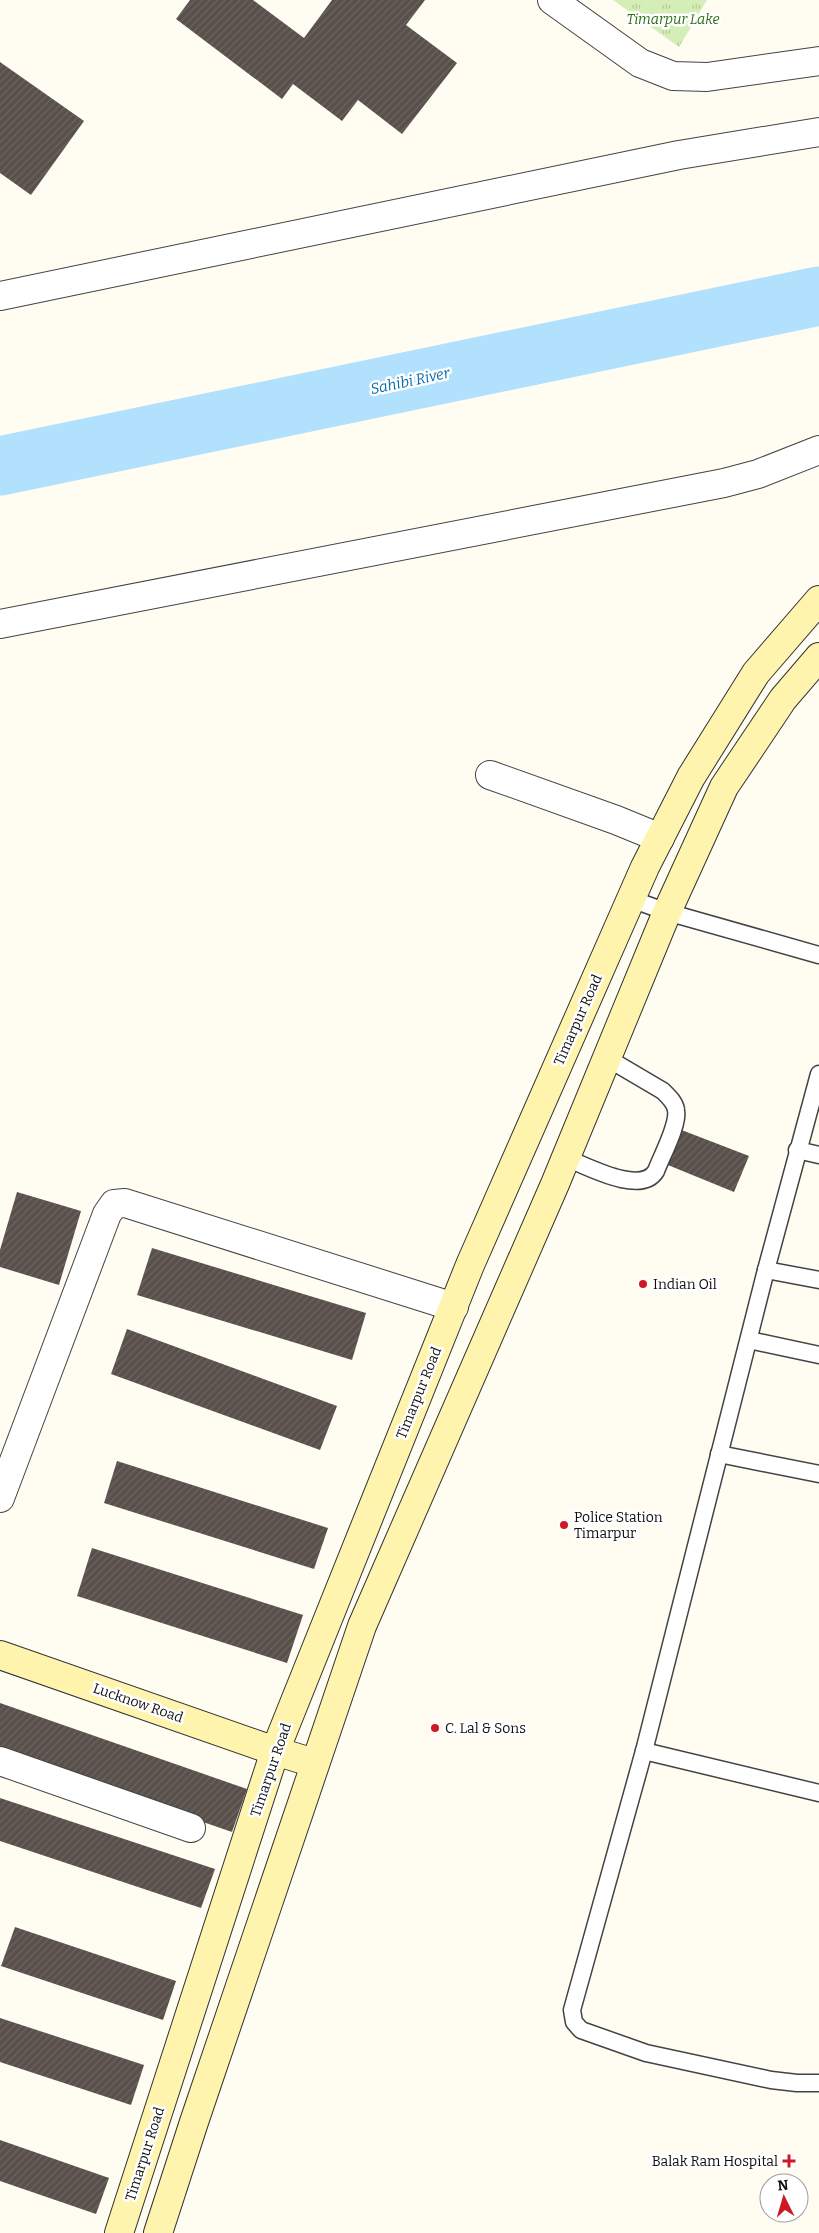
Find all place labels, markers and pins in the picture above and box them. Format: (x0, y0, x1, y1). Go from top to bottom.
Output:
place label: Indian Oil (653, 1276, 717, 1293)
marker: Indian Oil (637, 1278, 649, 1290)
place label: Police Station Timarpur (574, 1509, 663, 1542)
marker: Police Station Timarpur (558, 1519, 570, 1531)
place label: C. Lal & Sons (445, 1720, 526, 1737)
marker: C. Lal & Sons (429, 1722, 441, 1734)
place label: Balak Ram Hospital (652, 2153, 778, 2170)
marker: Balak Ram Hospital (782, 2154, 796, 2168)

